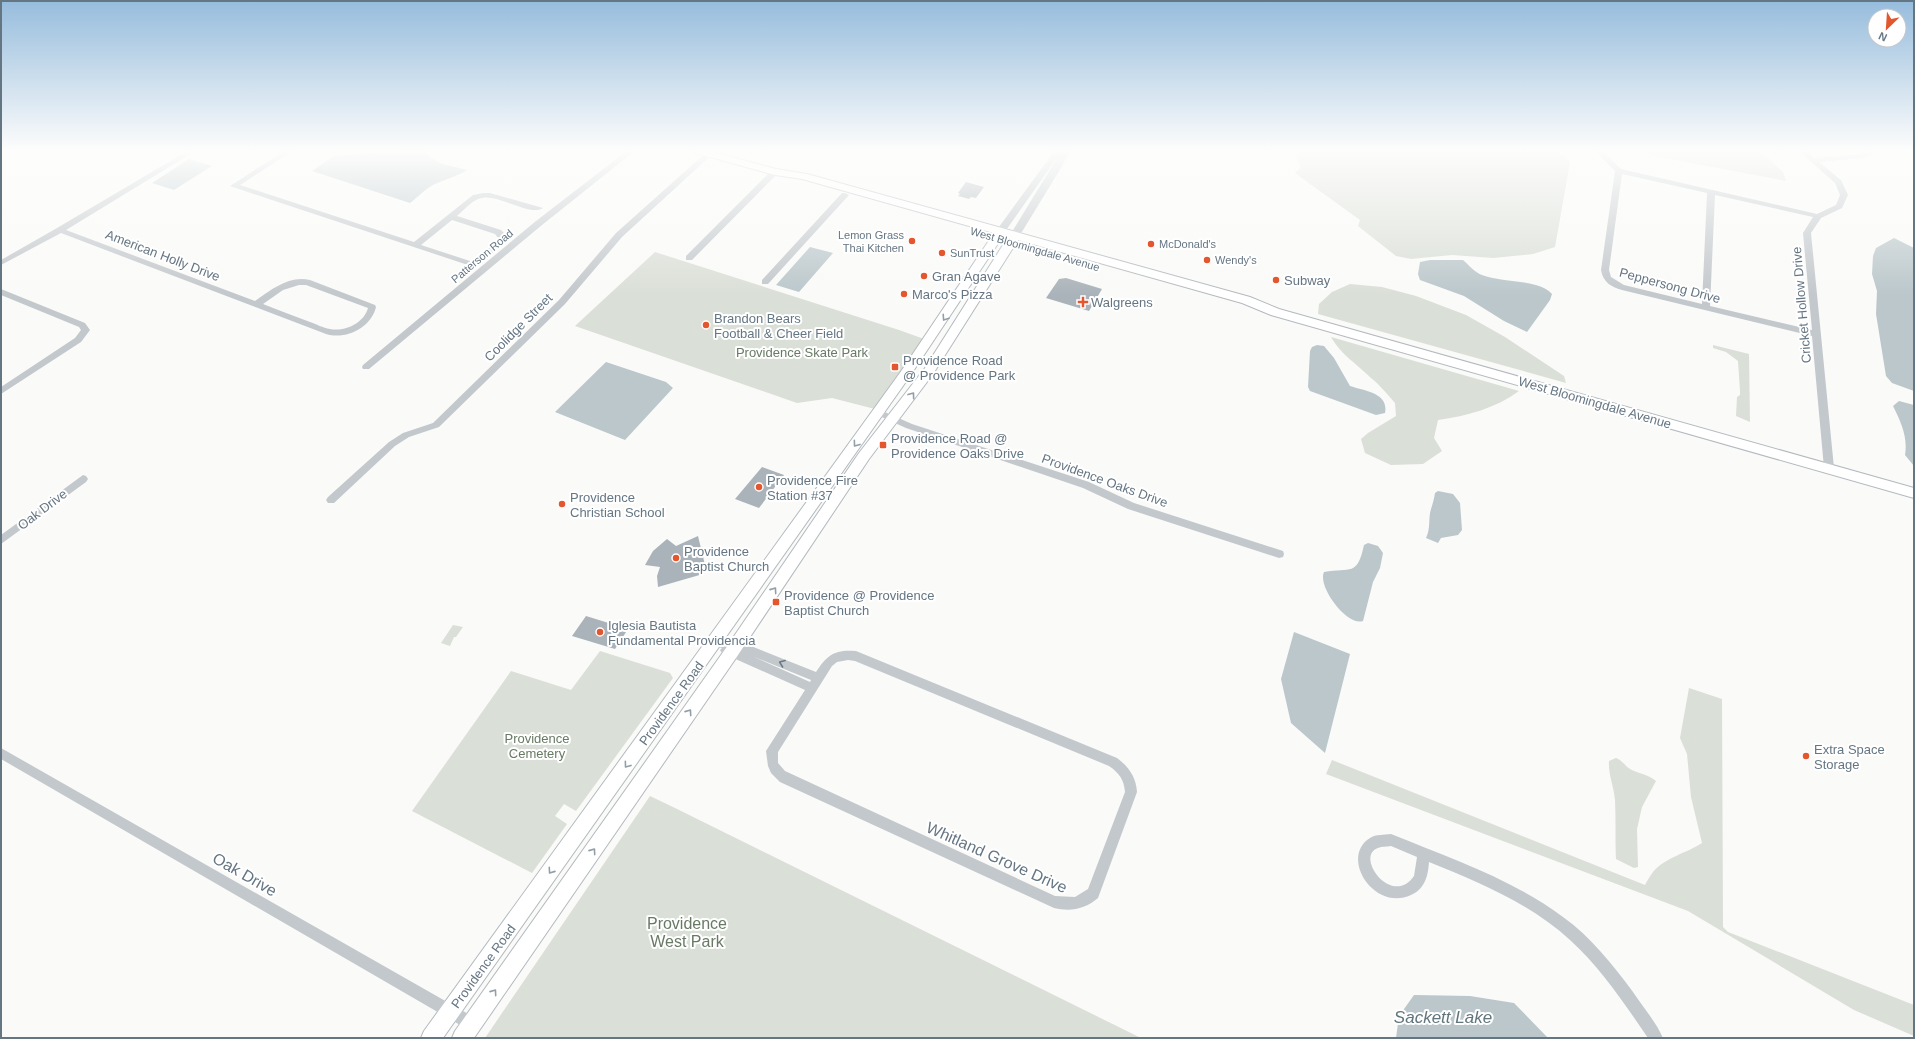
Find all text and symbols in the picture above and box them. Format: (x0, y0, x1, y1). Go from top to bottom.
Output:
north arrow (1867, 8, 1907, 48)
text: N (1877, 30, 1889, 44)
street label: West Bloomingdale Avenue (969, 225, 1101, 273)
street label: American Holly Drive (103, 227, 222, 284)
street label: Patterson Road (449, 227, 515, 285)
place label: Lemon Grass Thai Kitchen (838, 229, 904, 254)
marker: Lemon Grass Thai Kitchen (907, 236, 917, 246)
place label: McDonald's (1159, 238, 1217, 250)
marker: McDonald's (1146, 239, 1156, 249)
street label: Cricket Hollow Drive (1789, 246, 1814, 364)
place label: SunTrust (950, 247, 994, 259)
marker: SunTrust (937, 248, 947, 258)
place label: Wendy's (1215, 254, 1257, 266)
marker: Wendy's (1202, 255, 1212, 265)
street label: Peppersong Drive (1618, 265, 1722, 306)
place label: Gran Agave (932, 269, 1001, 284)
marker: Gran Agave (919, 271, 929, 281)
place label: Subway (1284, 273, 1331, 288)
marker: Subway (1271, 275, 1281, 285)
place label: Marco's Pizza (912, 287, 993, 302)
marker: Marco's Pizza (899, 289, 909, 299)
street label: Coolidge Street (481, 290, 556, 364)
place label: Walgreens (1091, 295, 1153, 310)
marker: Walgreens (1078, 297, 1088, 307)
place label: Brandon Bears Football & Cheer Field (714, 311, 843, 341)
one-way arrow (942, 314, 949, 321)
marker: Brandon Bears Football & Cheer Field (701, 320, 711, 330)
park label: Providence Skate Park (736, 345, 869, 360)
place label: Providence Road @ Providence Park (903, 353, 1016, 383)
marker: Providence Road @ Providence Park (890, 362, 900, 372)
street label: West Bloomingdale Avenue (1517, 373, 1673, 432)
one-way arrow (907, 392, 915, 399)
place label: Providence Road @ Providence Oaks Drive (891, 431, 1024, 461)
one-way arrow (853, 440, 861, 447)
marker: Providence Road @ Providence Oaks Drive (878, 440, 888, 450)
street label: Providence Oaks Drive (1040, 451, 1170, 510)
place label: Providence Fire Station #37 (767, 473, 858, 503)
marker: Providence Fire Station #37 (754, 482, 764, 492)
street label: Oak Drive (15, 486, 70, 533)
place label: Providence Christian School (570, 490, 665, 520)
marker: Providence Christian School (557, 499, 567, 509)
place label: Providence Baptist Church (684, 544, 769, 574)
marker: Providence Baptist Church (671, 553, 681, 563)
one-way arrow (769, 587, 777, 594)
place label: Providence @ Providence Baptist Church (784, 588, 935, 618)
marker: Providence @ Providence Baptist Church (771, 597, 781, 607)
place label: Iglesia Bautista Fundamental Providencia (608, 618, 756, 648)
marker: Iglesia Bautista Fundamental Providencia (595, 627, 605, 637)
street label: Providence Road (636, 659, 707, 748)
one-way arrow (779, 660, 786, 668)
one-way arrow (684, 710, 691, 717)
park label: Providence Cemetery (504, 731, 570, 761)
place label: Extra Space Storage (1814, 742, 1885, 772)
marker: Extra Space Storage (1801, 751, 1811, 761)
one-way arrow (624, 761, 632, 768)
street label: Whitland Grove Drive (924, 819, 1070, 896)
one-way arrow (588, 848, 595, 855)
street label: Oak Drive (210, 849, 280, 900)
one-way arrow (549, 866, 556, 873)
park label: Providence West Park (647, 915, 727, 950)
street label: Providence Road (448, 922, 519, 1011)
one-way arrow (489, 989, 496, 996)
water label: Sackett Lake (1394, 1008, 1492, 1027)

